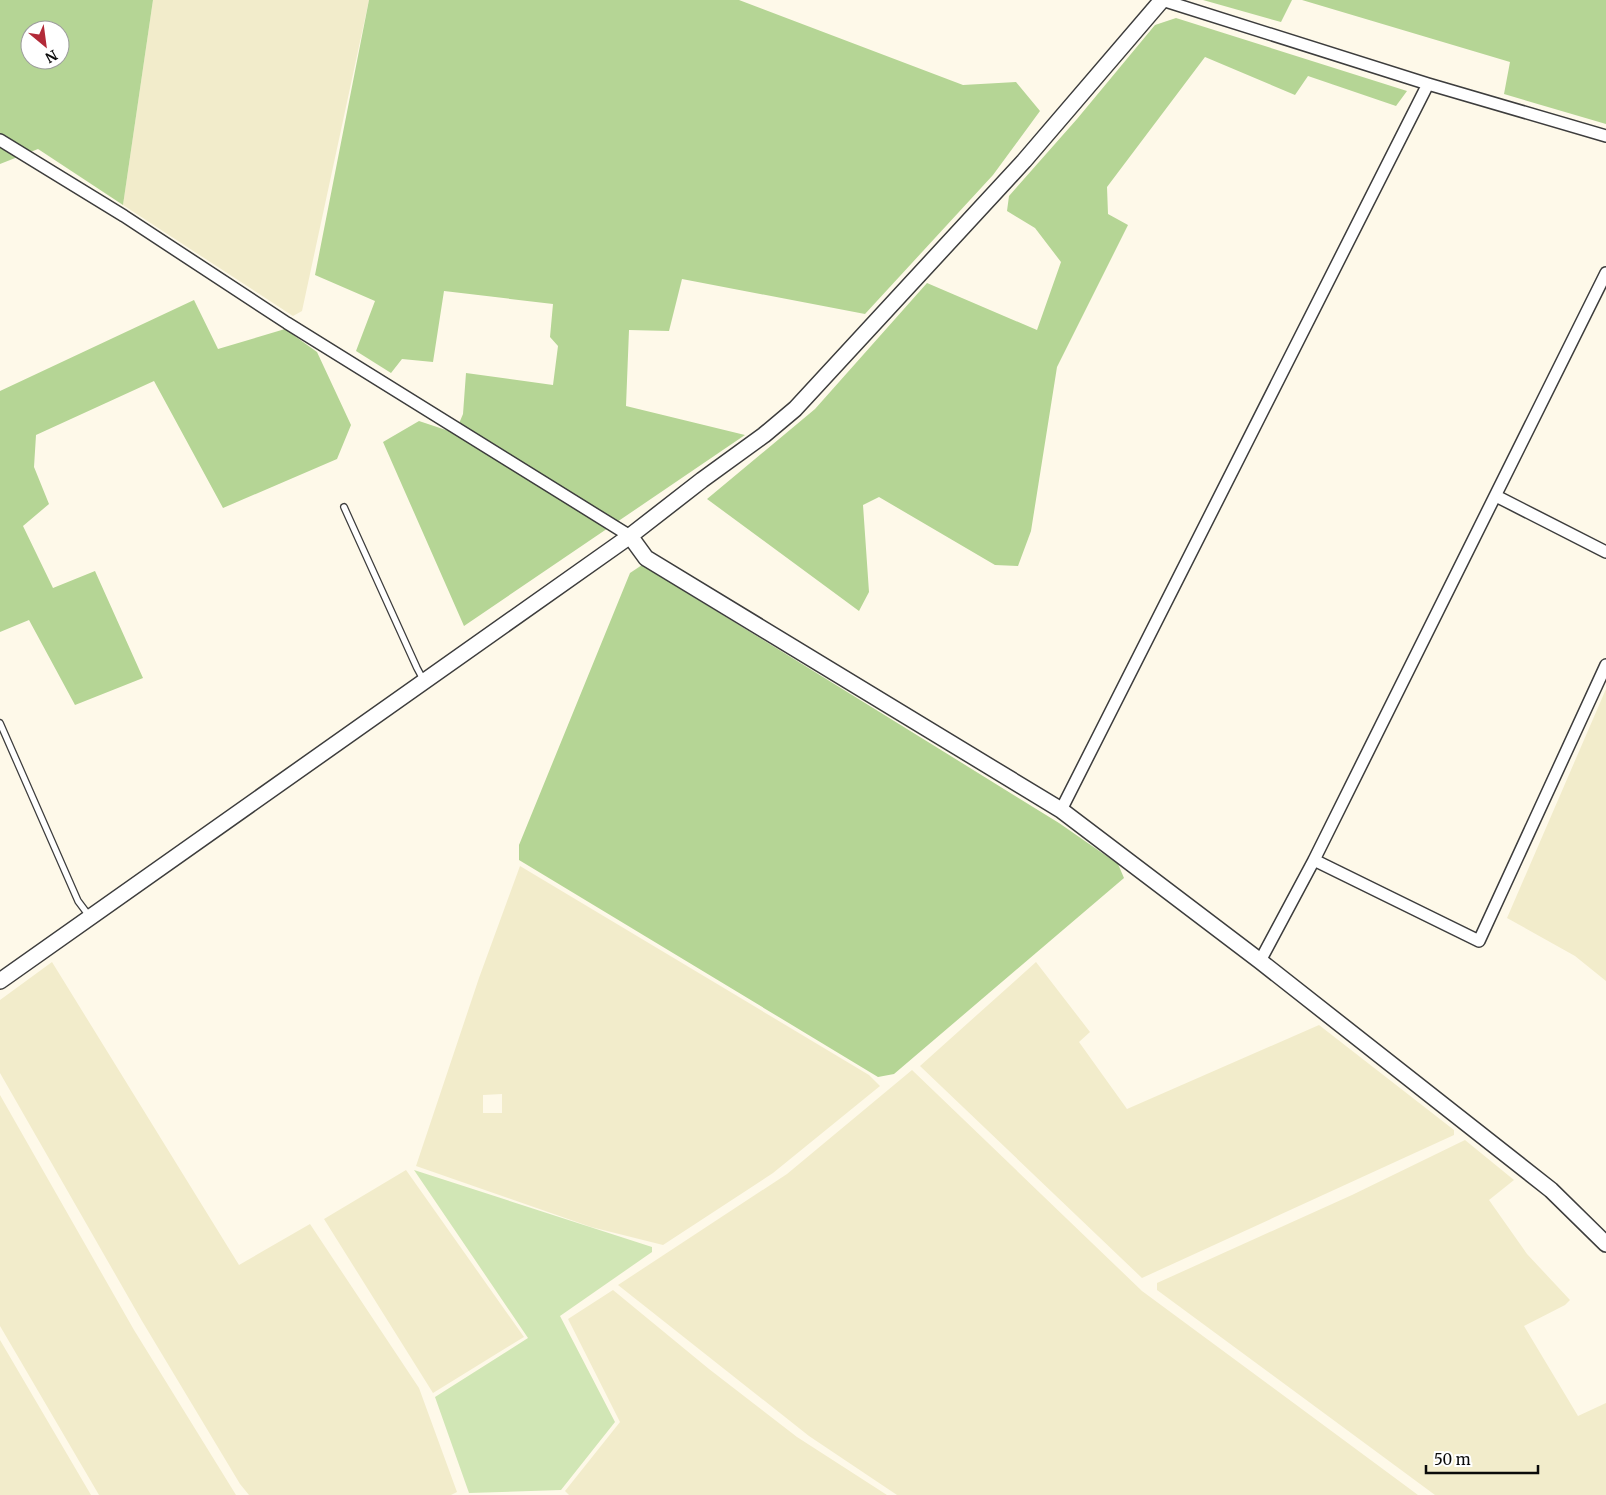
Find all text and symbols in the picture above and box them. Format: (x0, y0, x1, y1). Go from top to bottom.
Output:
north arrow (20, 20, 70, 70)
text: N (42, 46, 61, 67)
scale bar (1426, 1442, 1538, 1474)
text: 50 m (1434, 1450, 1471, 1469)

